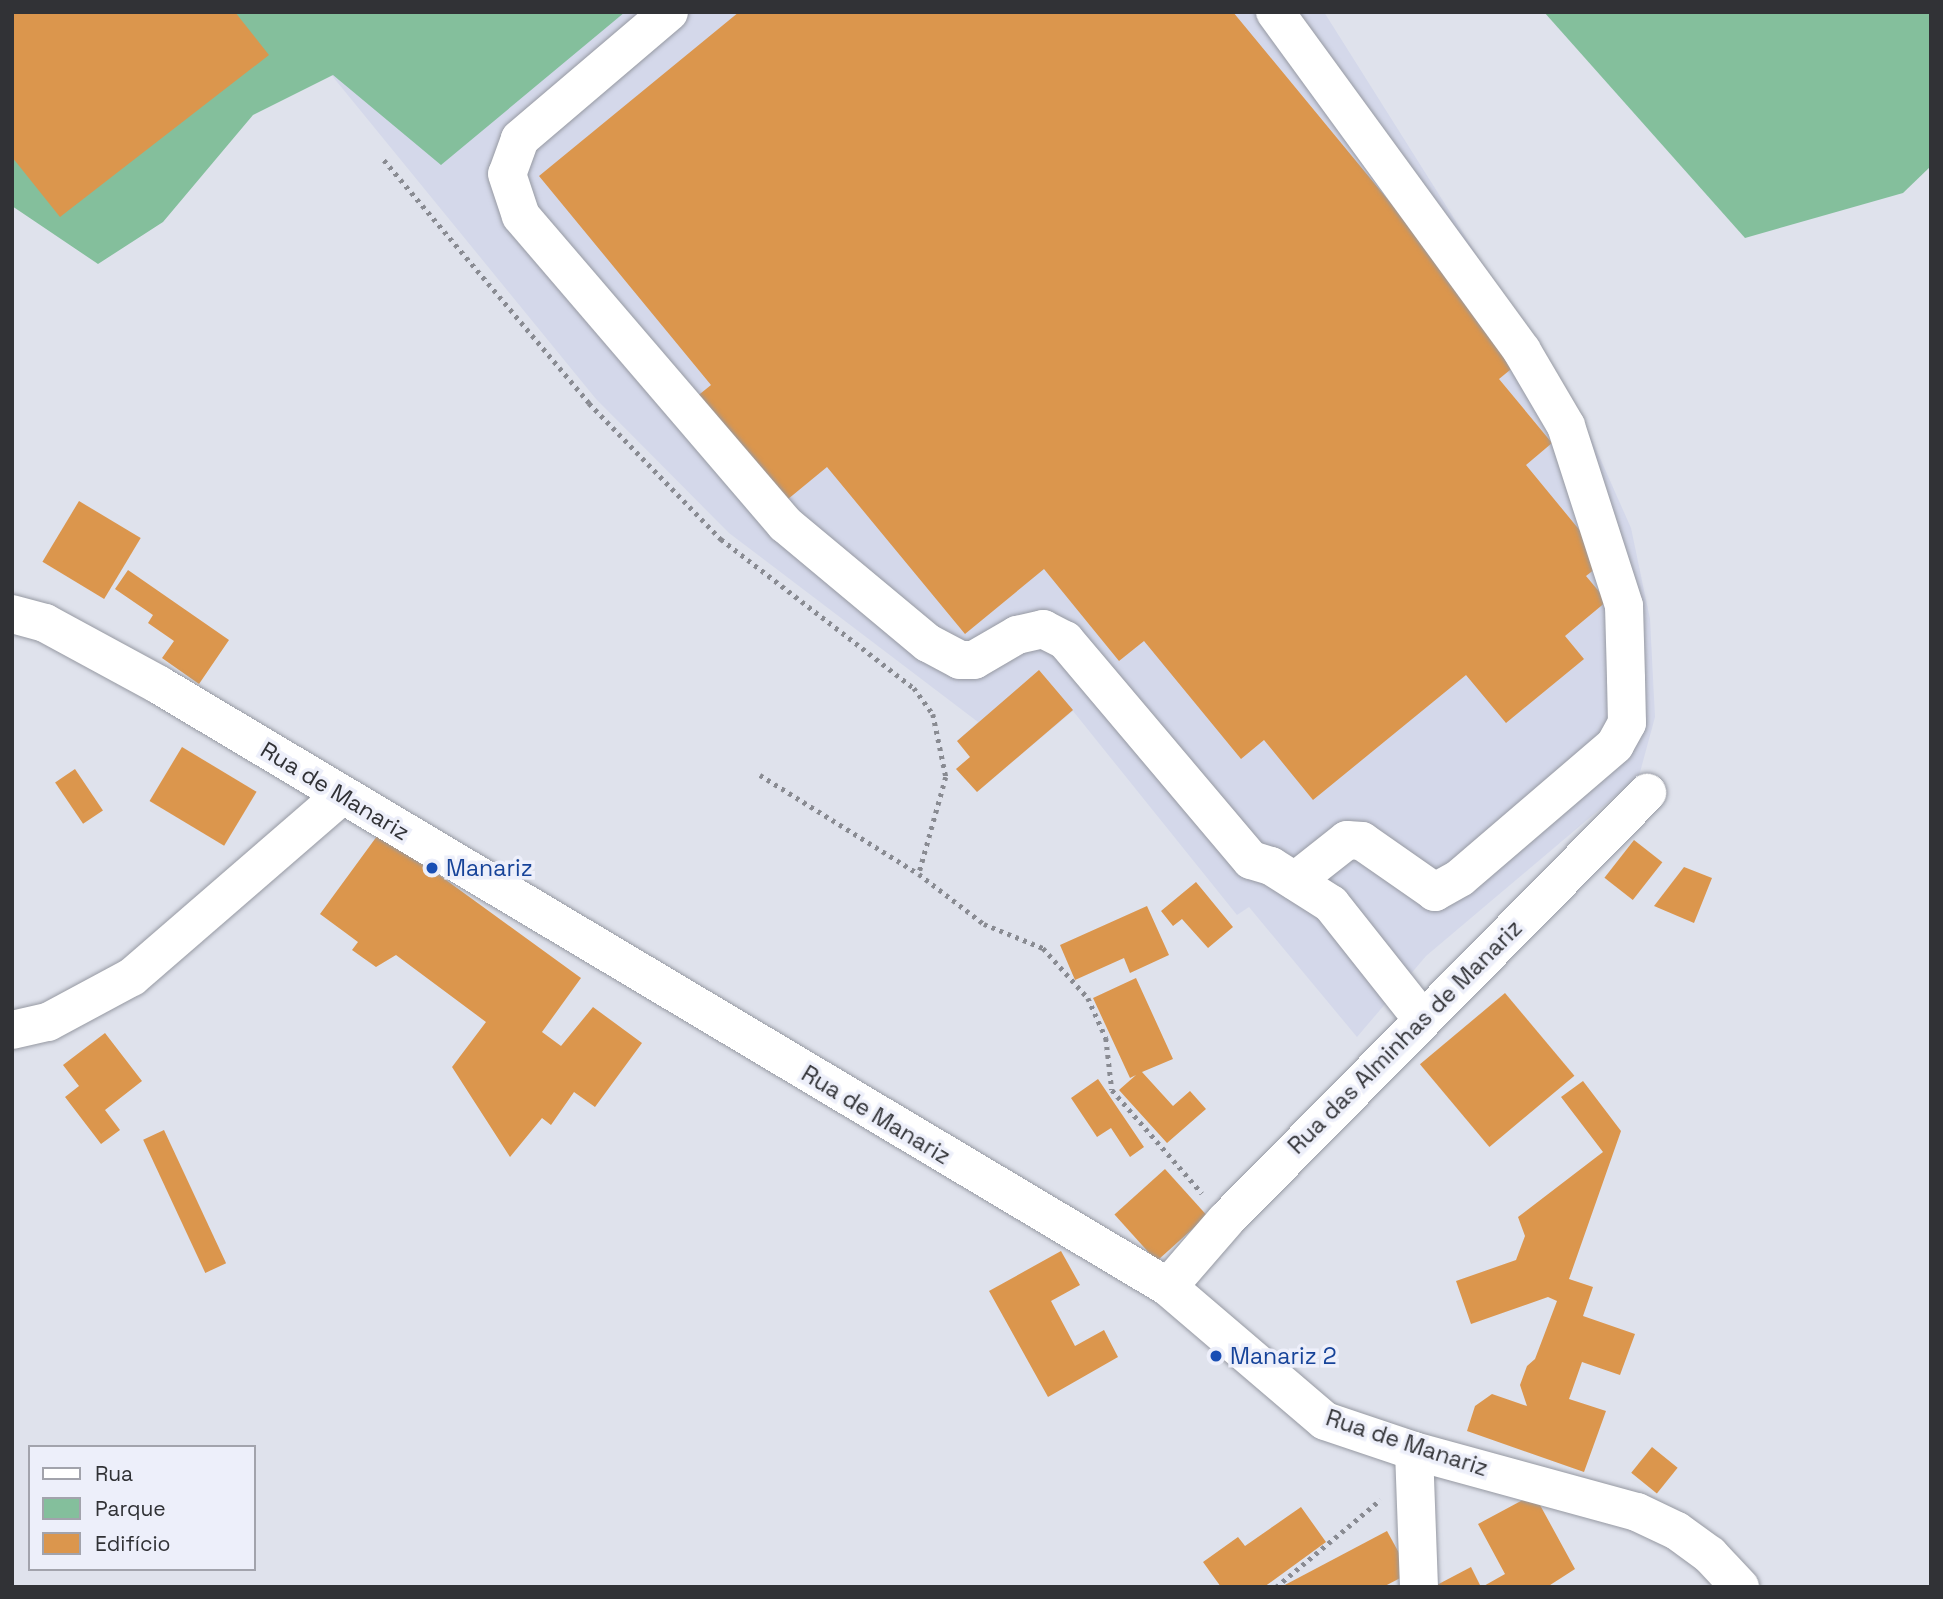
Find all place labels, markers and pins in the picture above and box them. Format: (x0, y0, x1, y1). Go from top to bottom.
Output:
place label: Manariz (446, 854, 533, 882)
marker: Manariz (424, 860, 440, 876)
place label: Manariz 2 (1230, 1342, 1337, 1370)
marker: Manariz 2 (1208, 1348, 1224, 1364)

